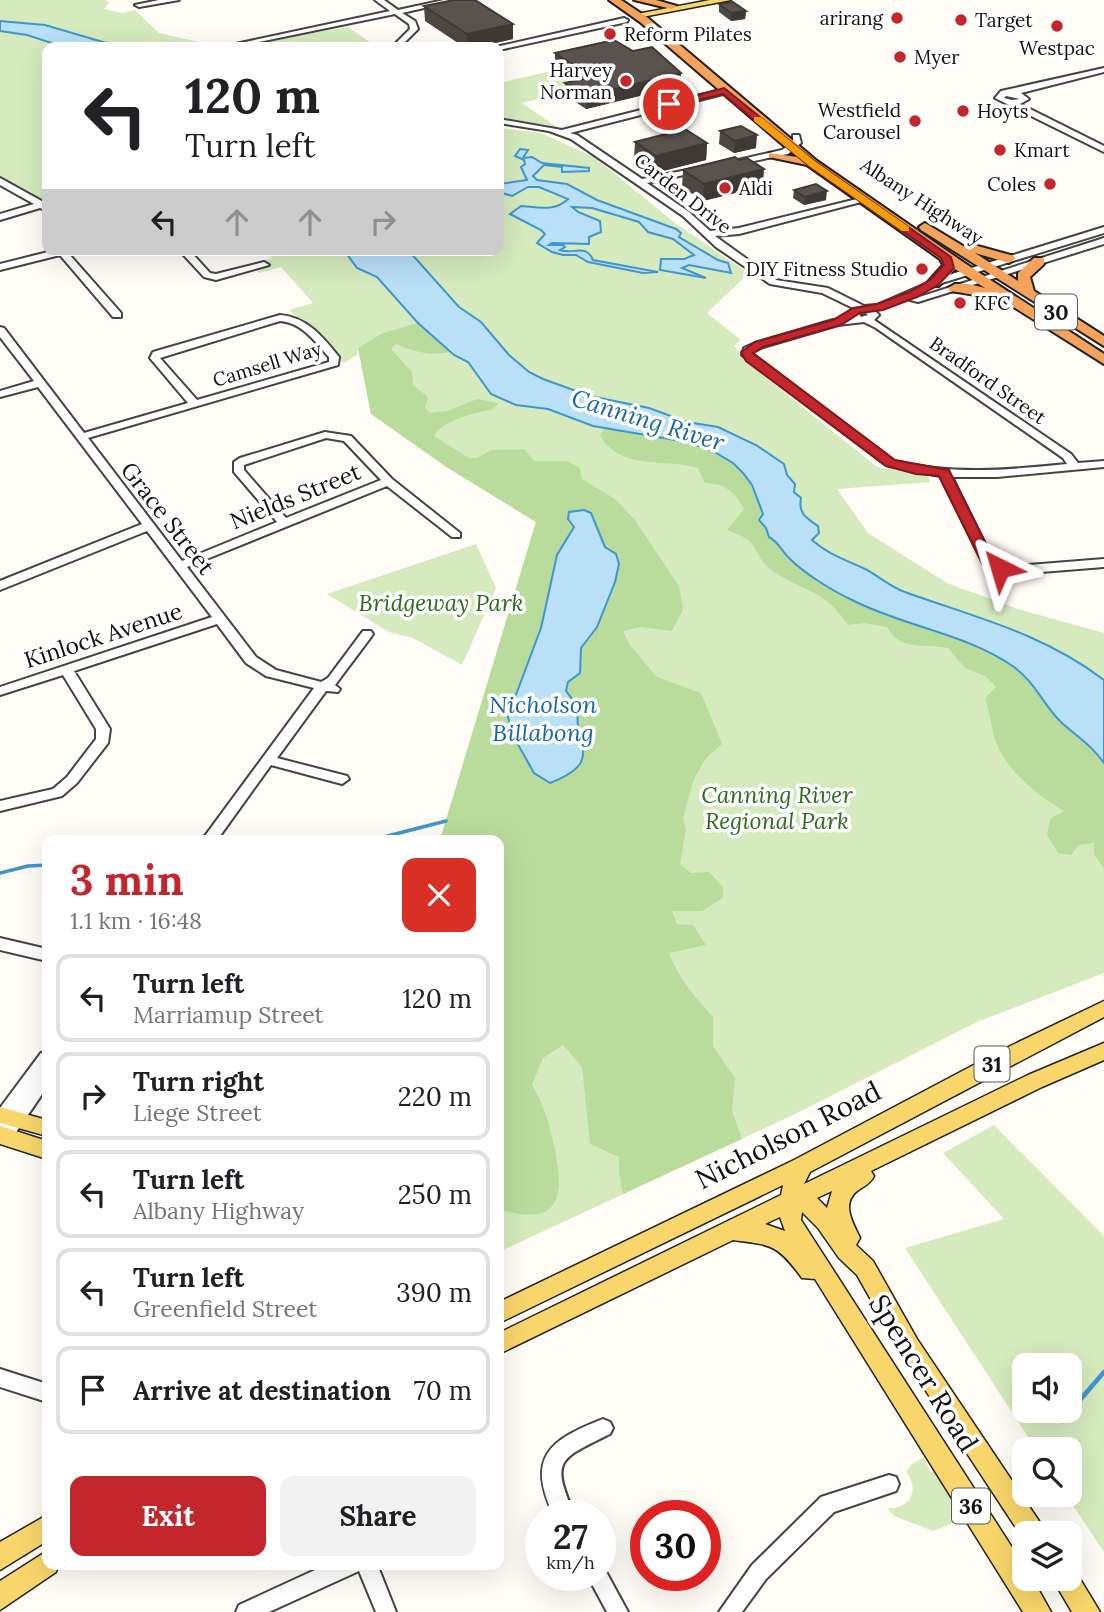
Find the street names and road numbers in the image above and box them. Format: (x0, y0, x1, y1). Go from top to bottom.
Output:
street label: Carden Drive (630, 148, 736, 238)
street label: Albany Highway (855, 152, 988, 250)
road number: 30 (1035, 294, 1077, 330)
street label: Bradford Street (925, 331, 1051, 429)
street label: Camsell Way (210, 336, 324, 392)
street label: Grace Street (115, 456, 221, 580)
street label: Nields Street (225, 457, 365, 535)
street label: Kinlock Avenue (20, 596, 186, 674)
road number: 31 (974, 1046, 1010, 1082)
street label: Nicholson Road (689, 1073, 887, 1197)
street label: Spencer Road (861, 1288, 987, 1458)
road number: 36 (952, 1488, 990, 1524)

